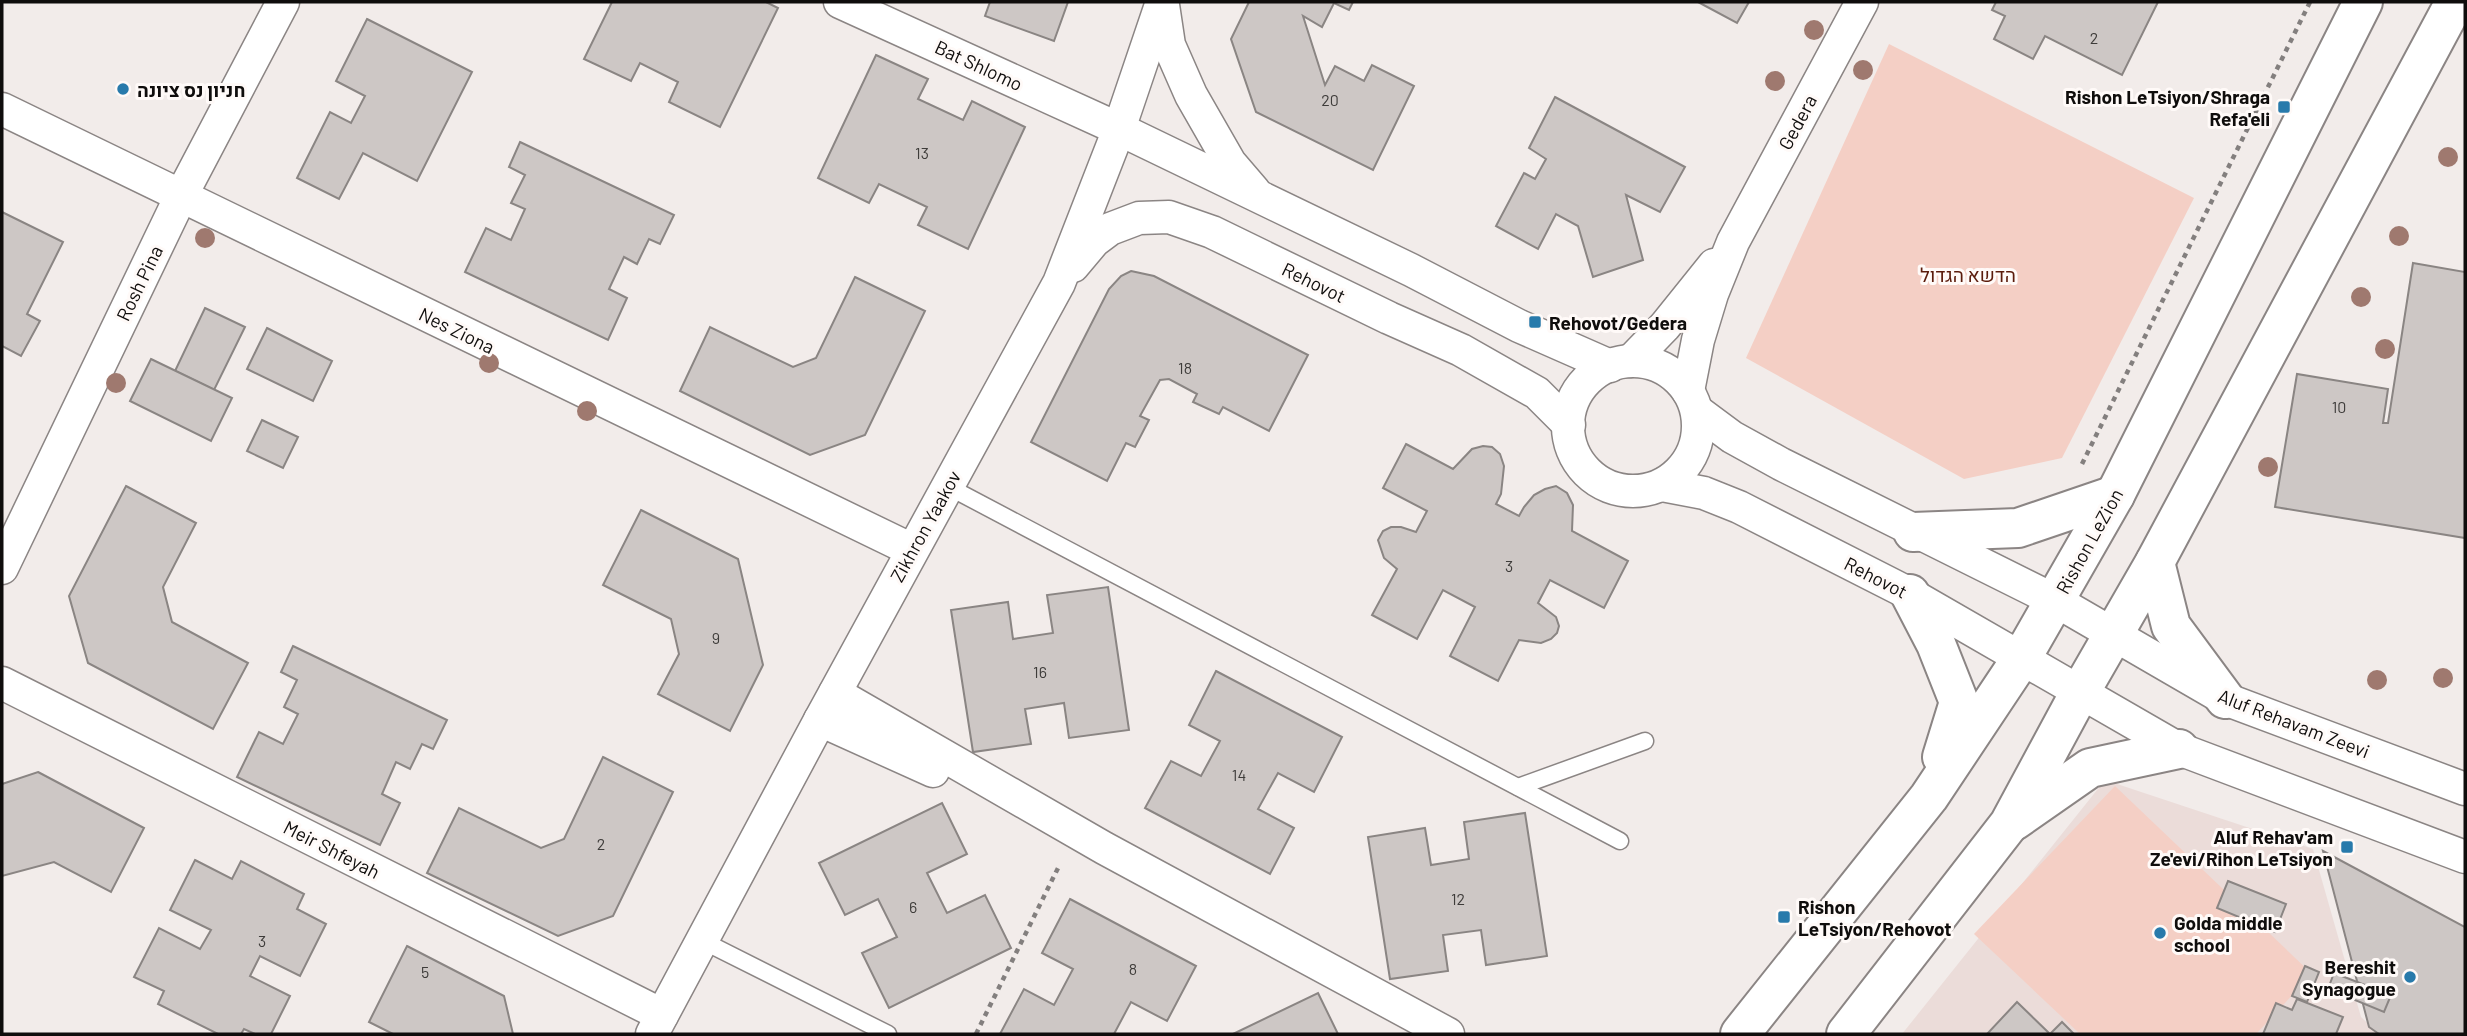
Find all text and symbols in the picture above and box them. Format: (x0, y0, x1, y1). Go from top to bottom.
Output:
house number: 2 (2090, 28, 2098, 47)
street label: Bat Shlomo (931, 35, 1027, 95)
place label: חניון נס ציונה (137, 78, 245, 101)
marker: חניון נס ציונה (115, 81, 131, 97)
place label: Rishon LeTsiyon/Shraga Refa'eli (2065, 85, 2270, 130)
house number: 20 (1321, 90, 1339, 109)
street label: Gedera (1773, 91, 1821, 153)
marker: Rishon LeTsiyon/Shraga Refa'eli (2276, 99, 2292, 115)
house number: 13 (915, 143, 929, 162)
street label: Rosh Pina (111, 241, 167, 325)
street label: Rehovot (1279, 257, 1349, 307)
park label: הדשא הגדול (1920, 263, 2016, 286)
street label: Nes Ziona (415, 302, 499, 358)
place label: Rehovot/Gedera (1549, 311, 1687, 334)
marker: Rehovot/Gedera (1527, 314, 1543, 330)
house number: 18 (1178, 358, 1192, 377)
house number: 10 (2332, 397, 2346, 416)
street label: Zikhron Yaakov (885, 466, 965, 586)
street label: Rishon LeZion (2051, 484, 2127, 598)
street label: Rehovot (1841, 551, 1911, 603)
house number: 3 (1505, 556, 1513, 575)
house number: 9 (712, 628, 720, 647)
house number: 16 (1033, 662, 1047, 681)
street label: Aluf Rehavam Zeevi (2215, 683, 2373, 763)
house number: 14 (1232, 765, 1246, 784)
street label: Meir Shfeyah (280, 815, 384, 883)
place label: Aluf Rehav'am Ze'evi/Rihon LeTsiyon (2150, 825, 2333, 870)
house number: 2 (597, 834, 605, 853)
marker: Aluf Rehav'am Ze'evi/Rihon LeTsiyon (2339, 839, 2355, 855)
house number: 12 (1451, 889, 1465, 908)
place label: Rishon LeTsiyon/Rehovot (1798, 895, 1951, 940)
house number: 6 (909, 897, 917, 916)
marker: Rishon LeTsiyon/Rehovot (1776, 909, 1792, 925)
place label: Golda middle school (2174, 911, 2283, 956)
marker: Golda middle school (2152, 925, 2168, 941)
house number: 3 (258, 931, 266, 950)
place label: Bereshit Synagogue (2302, 955, 2396, 1000)
house number: 8 (1129, 959, 1137, 978)
house number: 5 (421, 962, 429, 981)
marker: Bereshit Synagogue (2402, 969, 2418, 985)

